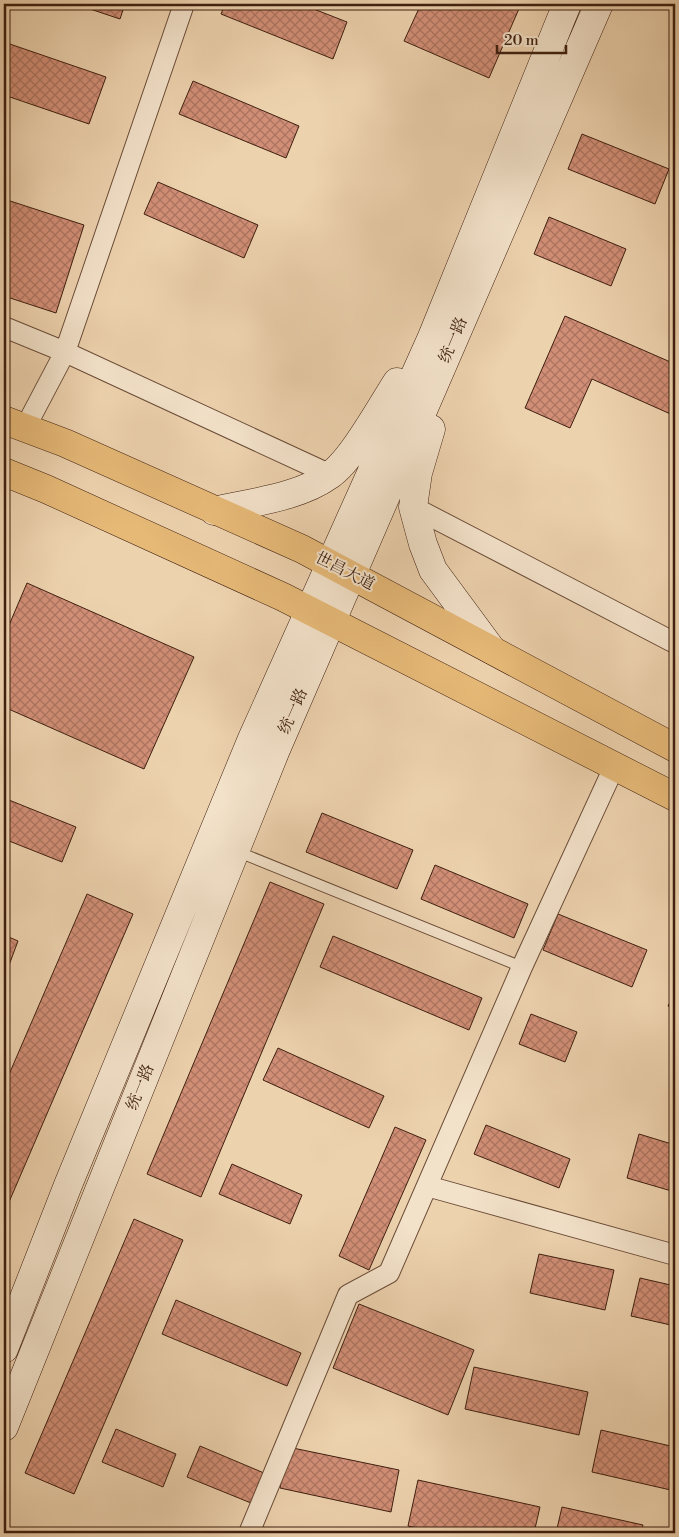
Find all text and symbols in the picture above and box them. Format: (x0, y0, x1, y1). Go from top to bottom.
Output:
scale bar (497, 22, 565, 54)
text: 20 m (504, 31, 539, 50)
street label: 统一路 (434, 314, 472, 366)
street label: 世昌大道 (312, 548, 378, 594)
street label: 统一路 (274, 685, 312, 737)
street label: 统一路 (122, 1061, 158, 1113)

